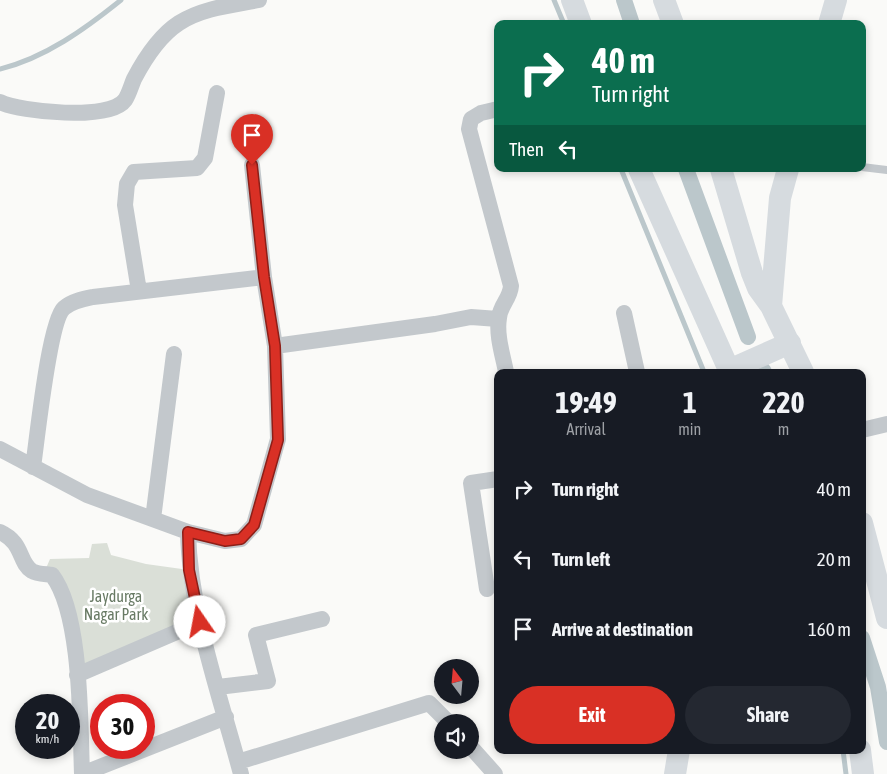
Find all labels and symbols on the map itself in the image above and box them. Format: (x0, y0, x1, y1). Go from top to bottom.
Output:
pin (231, 114, 273, 165)
park label: Jaydurga Nagar Park (84, 587, 148, 624)
position arrow (173, 595, 225, 647)
north arrow (434, 659, 479, 704)
speed limit sign: 30 (90, 694, 155, 759)

